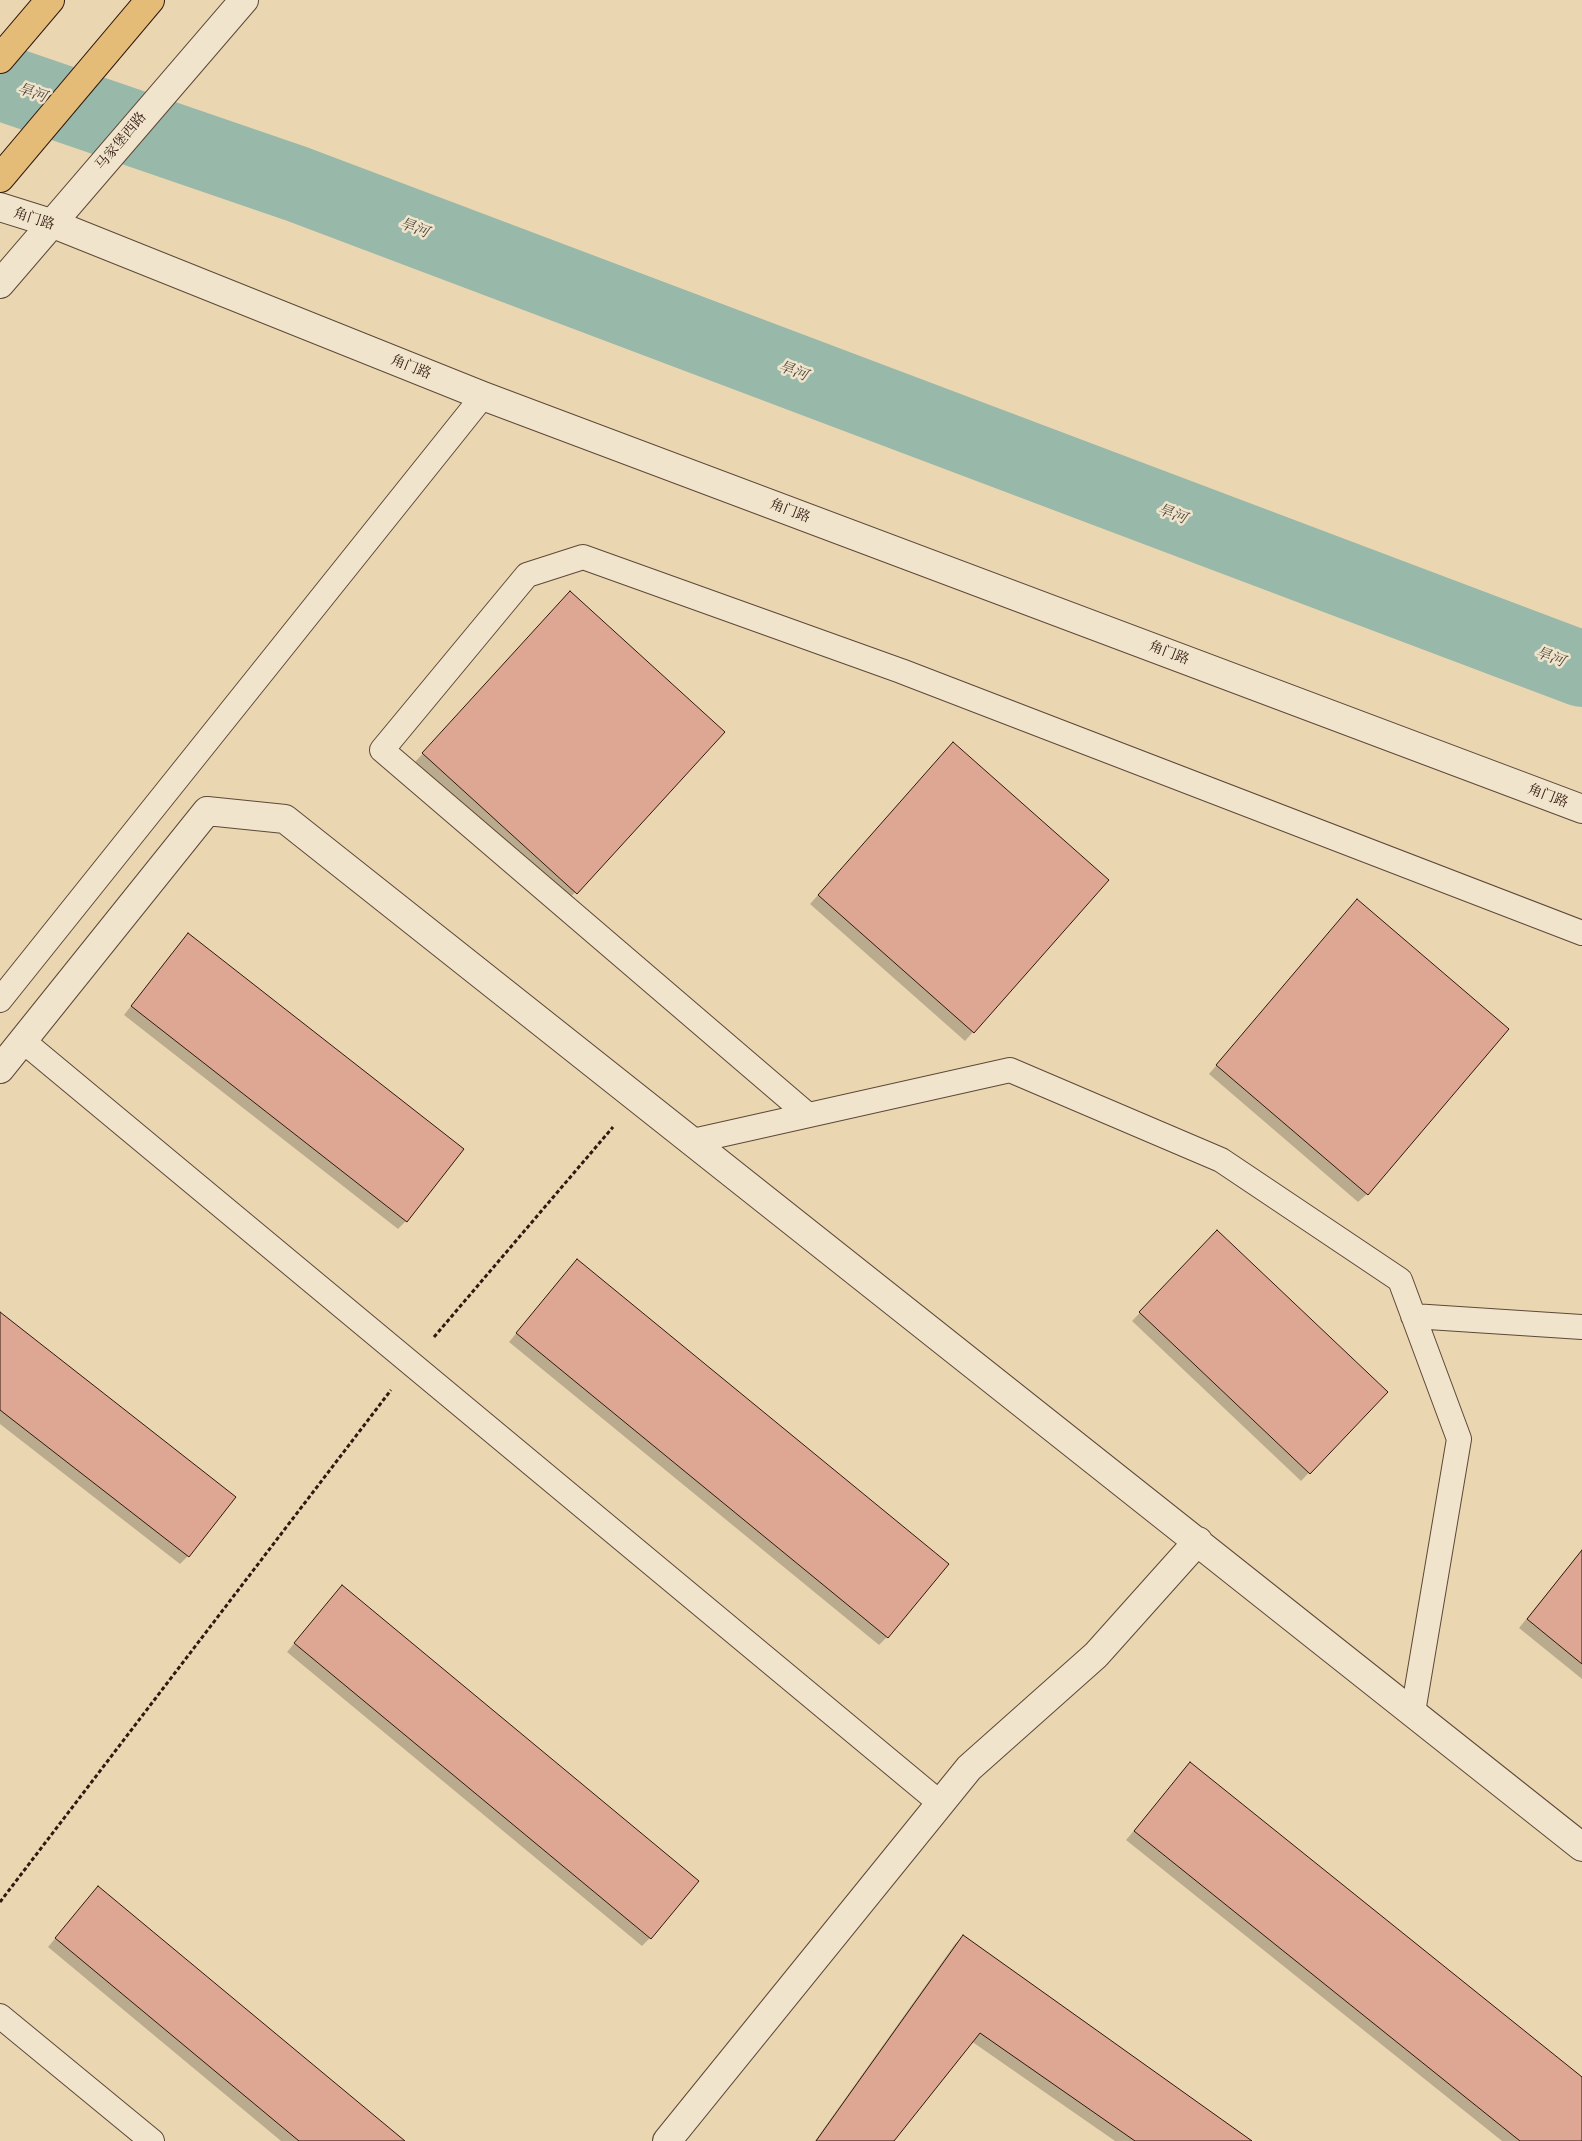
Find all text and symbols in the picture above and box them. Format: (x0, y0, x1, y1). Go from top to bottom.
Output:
water label: 旱河 (15, 80, 49, 106)
street label: 马家堡西路 (92, 109, 150, 173)
street label: 角门路 (11, 205, 57, 233)
water label: 旱河 (397, 214, 431, 242)
street label: 角门路 (388, 351, 434, 383)
water label: 旱河 (776, 357, 810, 385)
street label: 角门路 (767, 496, 813, 526)
water label: 旱河 (1155, 500, 1189, 528)
street label: 角门路 (1146, 638, 1192, 668)
water label: 旱河 (1533, 643, 1567, 671)
street label: 角门路 (1525, 781, 1571, 811)

